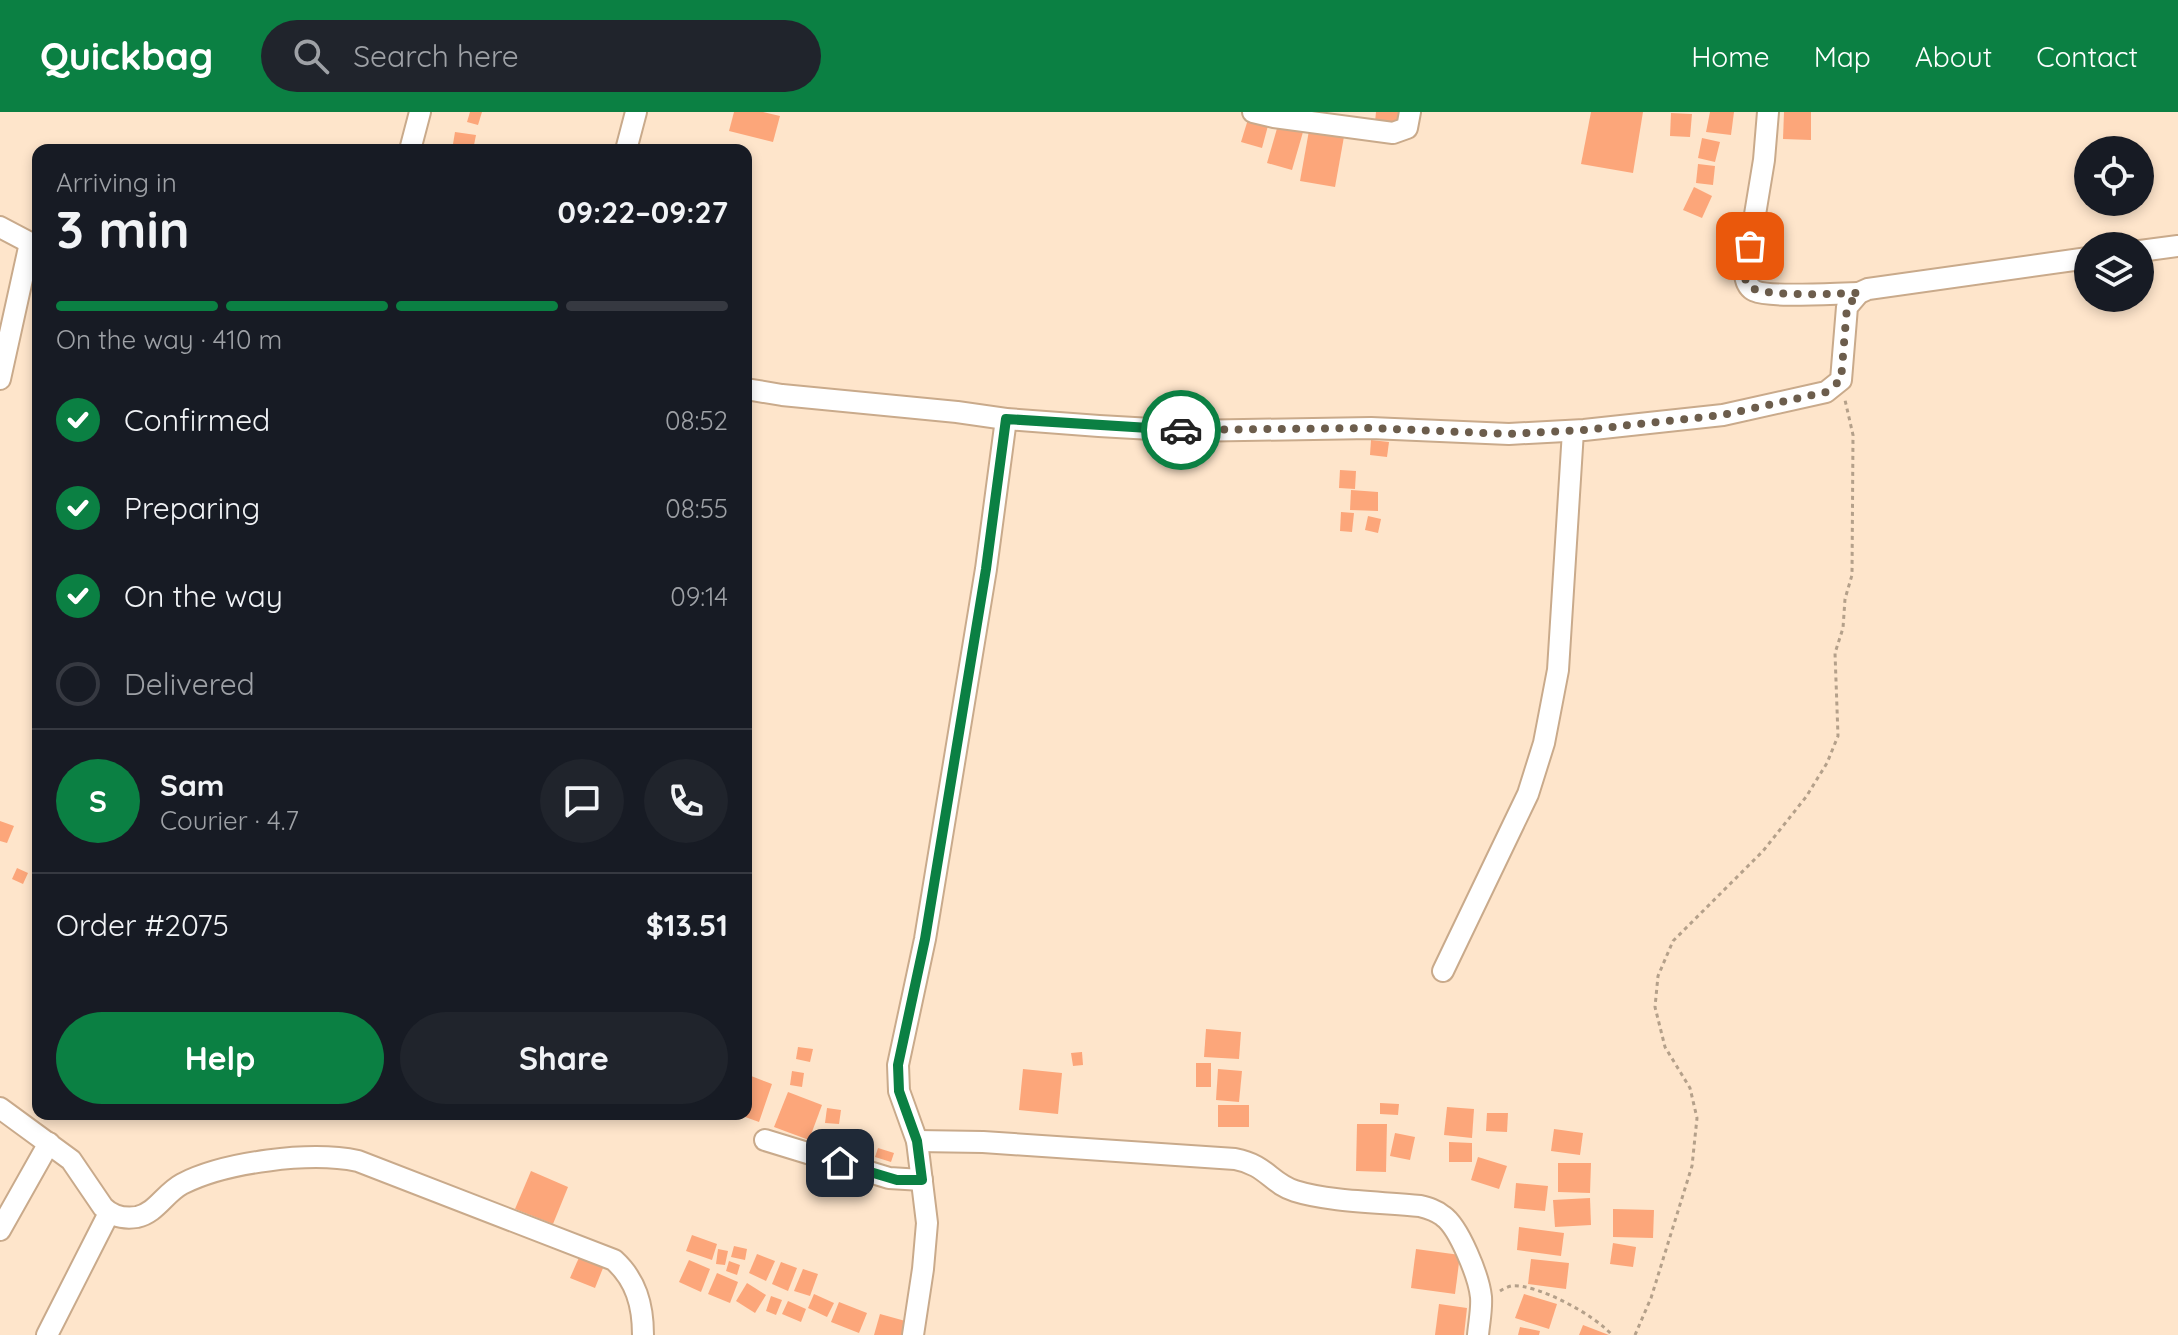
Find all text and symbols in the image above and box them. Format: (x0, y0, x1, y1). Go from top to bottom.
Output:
search box (261, 20, 821, 92)
text: Quickbag (40, 32, 213, 80)
icon: search (289, 34, 333, 78)
text: Search here (353, 37, 519, 75)
text: Home (1691, 39, 1770, 74)
text: Map (1814, 39, 1871, 74)
text: About (1915, 39, 1992, 74)
text: Contact (2036, 39, 2138, 74)
map controls (2074, 136, 2154, 312)
button: locate (2074, 136, 2154, 216)
text: Arriving in (56, 166, 177, 199)
text: 09:22–09:27 (558, 193, 728, 231)
text: 3 min (56, 196, 190, 261)
pin (1716, 212, 1784, 280)
icon: bag (1728, 224, 1772, 268)
button: layers (2074, 232, 2154, 312)
text: On the way · 410 m (56, 323, 282, 356)
courier (1141, 390, 1221, 470)
icon: check (56, 398, 100, 442)
text: Confirmed (124, 401, 270, 439)
text: 08:52 (665, 404, 728, 437)
icon: car (1159, 408, 1203, 452)
icon: check (56, 486, 100, 530)
text: Preparing (124, 489, 260, 527)
text: 08:55 (665, 492, 728, 525)
icon: check (56, 574, 100, 618)
text: On the way (124, 577, 283, 615)
text: 09:14 (670, 580, 728, 613)
text: Delivered (124, 665, 255, 703)
button: chat (540, 759, 624, 843)
button: phone (644, 759, 728, 843)
text: Sam (160, 766, 224, 804)
text: S (89, 782, 107, 820)
text: Courier · 4.7 (160, 804, 299, 837)
text: Order #2075 (56, 906, 229, 944)
text: $13.51 (646, 906, 728, 944)
button: Help (56, 1012, 384, 1104)
button: Share (400, 1012, 728, 1104)
pin (806, 1129, 874, 1197)
icon: home (818, 1141, 862, 1185)

